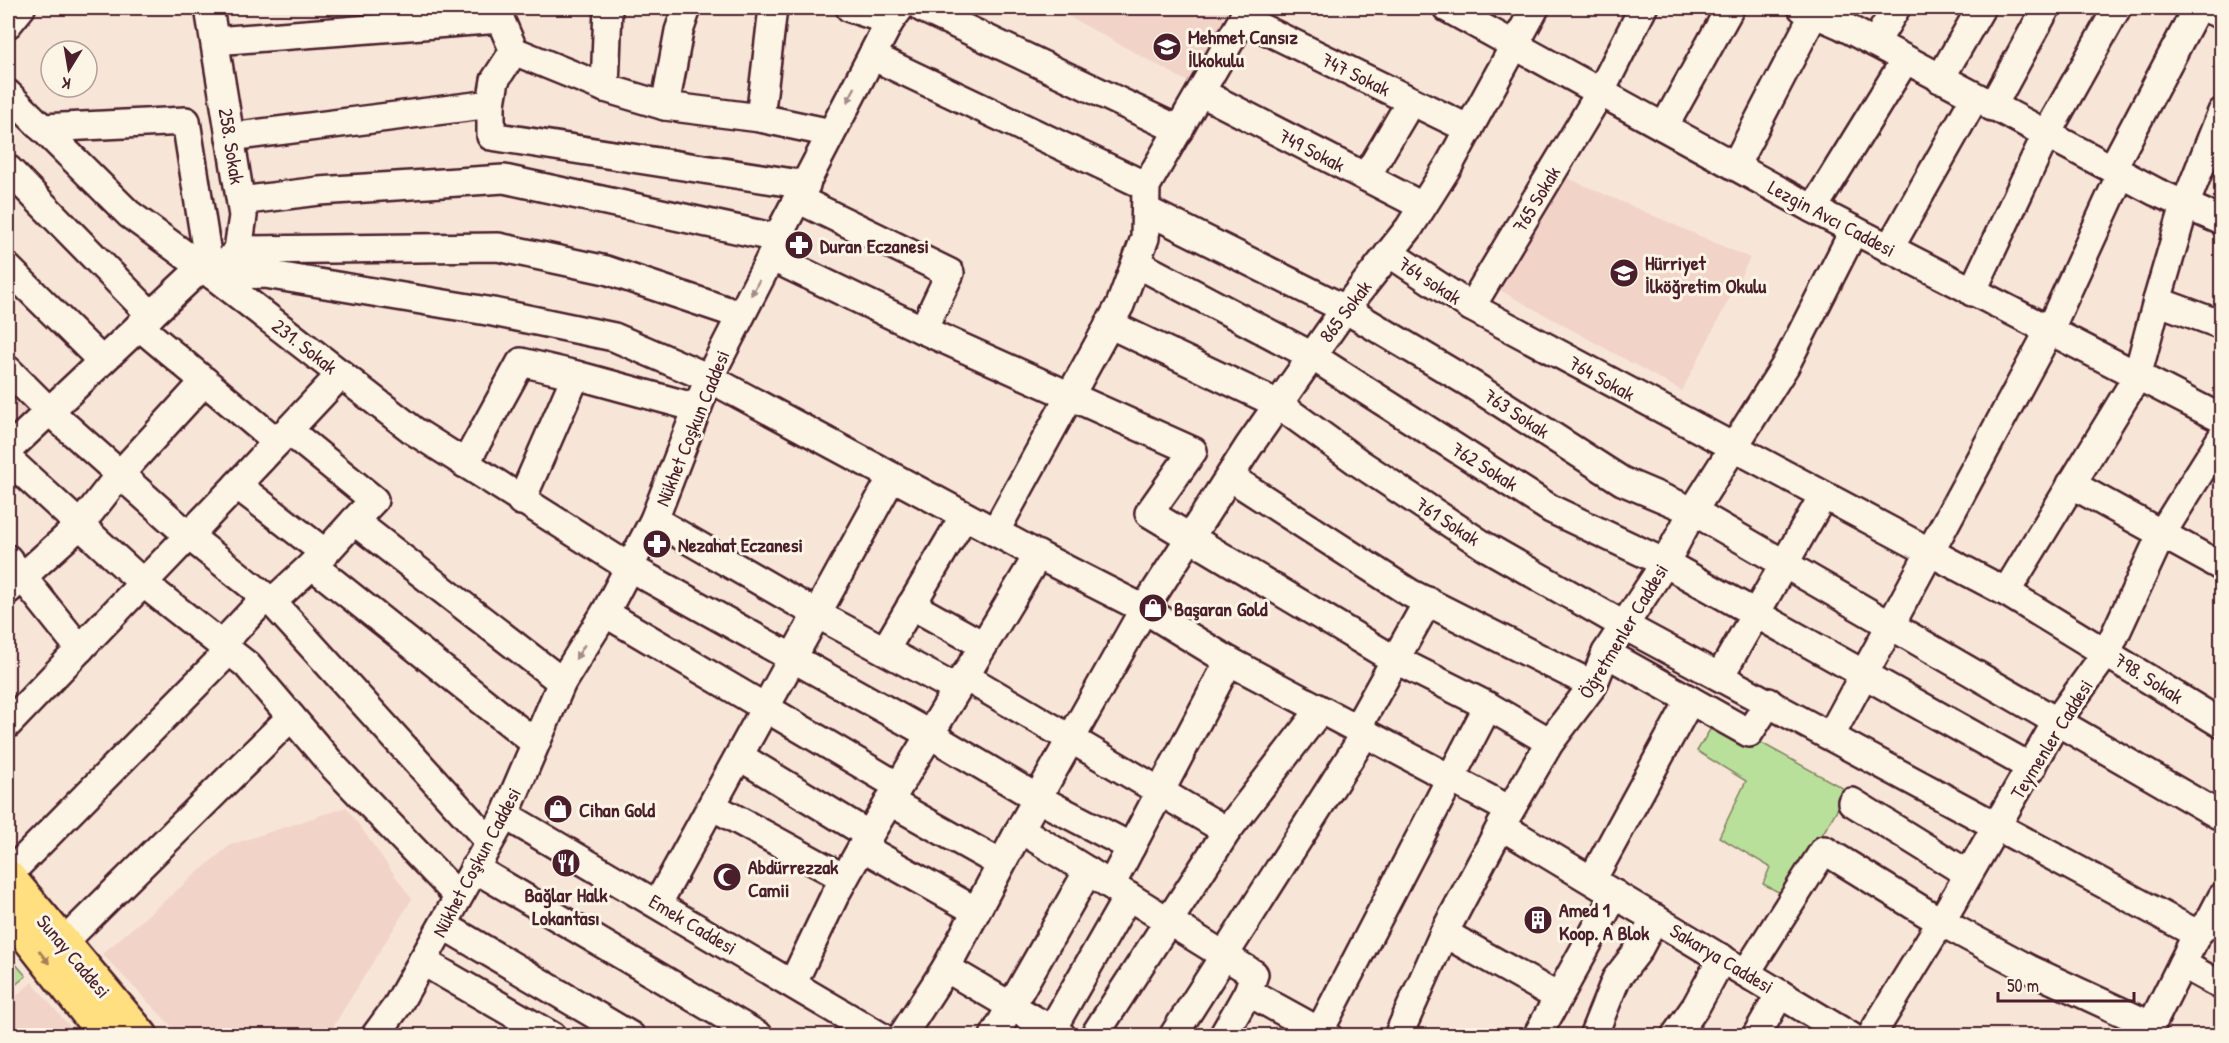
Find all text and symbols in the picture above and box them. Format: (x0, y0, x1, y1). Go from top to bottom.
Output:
place label: Mehmet Cansız İlkokulu (1188, 23, 1298, 73)
school or university icon: Mehmet Cansız İlkokulu (1151, 31, 1183, 63)
north arrow (39, 39, 99, 99)
street label: 747 Sokak (1317, 46, 1395, 102)
text: K (59, 72, 72, 95)
one-way arrow (846, 87, 856, 104)
street label: 258. Sokak (213, 106, 251, 186)
street label: 749 Sokak (1274, 122, 1350, 178)
street label: 765 Sokak (1506, 161, 1566, 237)
street label: Lezgin Avcı Caddesi (1764, 173, 1900, 263)
pharmacy icon: Duran Eczanesi (783, 229, 815, 261)
place label: Duran Eczanesi (820, 232, 929, 259)
place label: Hürriyet İlköğretim Okulu (1645, 249, 1767, 300)
street label: 764 sokak (1393, 250, 1467, 310)
school or university icon: Hürriyet İlköğretim Okulu (1608, 257, 1640, 289)
street label: 865 Sokak (1313, 274, 1377, 348)
one-way arrow (750, 280, 760, 297)
street label: 231. Sokak (267, 312, 343, 380)
street label: Nükhet Coşkun Caddesi (648, 346, 736, 510)
street label: 764 Sokak (1564, 349, 1640, 407)
street label: 763 Sokak (1479, 382, 1555, 444)
street label: 762 Sokak (1447, 435, 1523, 497)
street label: 761 Sokak (1411, 490, 1485, 552)
pharmacy icon: Nezahat Eczanesi (641, 528, 673, 560)
place label: Nezahat Eczanesi (678, 531, 803, 558)
street label: Öğretmenler Caddesi (1572, 558, 1674, 704)
shop icon: Başaran Gold (1137, 592, 1169, 624)
place label: Başaran Gold (1174, 595, 1268, 622)
one-way arrow (575, 644, 586, 660)
street label: 798. Sokak (2109, 646, 2189, 710)
street label: Teymenler Caddesi (2003, 674, 2099, 804)
street label: Nükhet Coşkun Caddesi (425, 782, 527, 942)
shop icon: Cihan Gold (542, 793, 574, 825)
place label: Cihan Gold (579, 796, 655, 823)
restaurant icon: Bağlar Halk Lokantası (550, 847, 582, 879)
place label: Abdürrezzak Camii (748, 853, 839, 903)
mosque icon: Abdürrezzak Camii (711, 861, 743, 893)
place label: Bağlar Halk Lokantası (524, 881, 608, 931)
street label: Emek Caddesi (644, 887, 742, 961)
place label: Amed 1 Koop. A Blok (1559, 896, 1650, 947)
building icon: Amed 1 Koop. A Blok (1522, 904, 1554, 936)
street label: Sunay Caddesi (31, 908, 117, 1004)
street label: Sakarya Caddesi (1665, 916, 1779, 1000)
one-way arrow (37, 949, 50, 965)
scale bar (1998, 965, 2134, 1003)
text: 50 m (2007, 973, 2039, 998)

